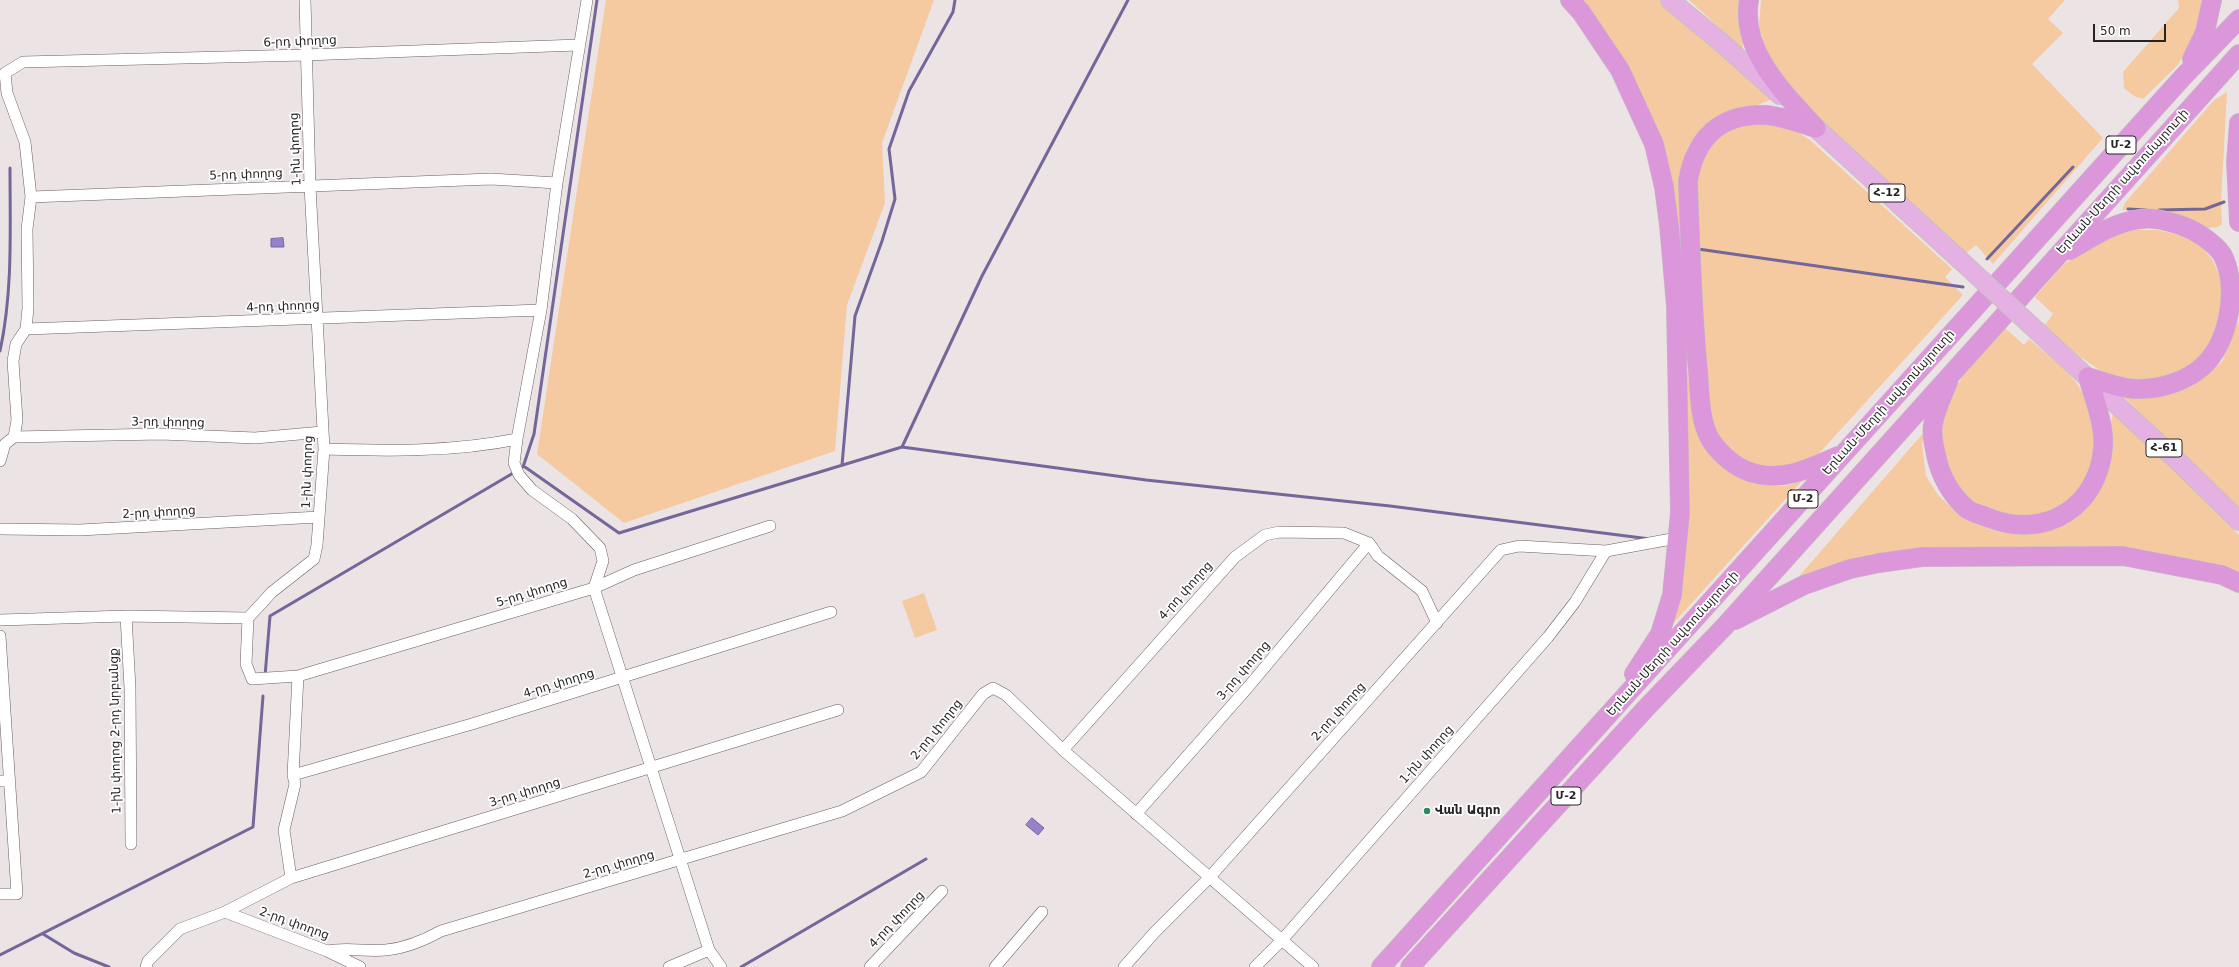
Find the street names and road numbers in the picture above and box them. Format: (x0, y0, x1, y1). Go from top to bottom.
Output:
street label: 6-րդ փողոց (263, 34, 337, 50)
street label: Երևան-Մեղրի ավտոմայրուղի (2054, 106, 2192, 258)
street label: 1-ին փողոց (288, 112, 304, 186)
road number: Մ-2 (2106, 136, 2136, 154)
street label: 5-րդ փողոց (209, 167, 283, 183)
road number: Հ-12 (1869, 184, 1905, 202)
street label: 4-րդ փողոց (246, 299, 320, 315)
street label: Երևան-Մեղրի ավտոմայրուղի (1820, 327, 1958, 479)
street label: 3-րդ փողոց (131, 415, 205, 431)
street label: 1-ին փողոց (300, 435, 316, 509)
road number: Հ-61 (2146, 439, 2182, 457)
road number: Մ-2 (1788, 490, 1818, 508)
street label: 2-րդ փողոց (122, 504, 196, 522)
street label: 4-րդ փողոց (1156, 559, 1216, 623)
street label: Երևան-Մեղրի ավտոմայրուղի (1604, 568, 1742, 720)
street label: 5-րդ փողոց (495, 575, 569, 611)
street label: 3-րդ փողոց (1214, 639, 1274, 703)
street label: 1-ին փողոց 2-րդ նրբանցք (107, 648, 125, 814)
street label: 4-րդ փողոց (522, 666, 596, 702)
street label: 2-րդ փողոց (1309, 680, 1369, 744)
street label: 2-րդ փողոց (908, 697, 966, 763)
street label: 1-ին փողոց (1397, 723, 1457, 787)
street label: 3-րդ փողոց (488, 775, 562, 811)
road number: Մ-2 (1551, 787, 1581, 805)
street label: 2-րդ փողոց (582, 848, 656, 882)
street label: 4-րդ փողոց (866, 889, 928, 951)
street label: 2-րդ փողոց (257, 905, 331, 943)

